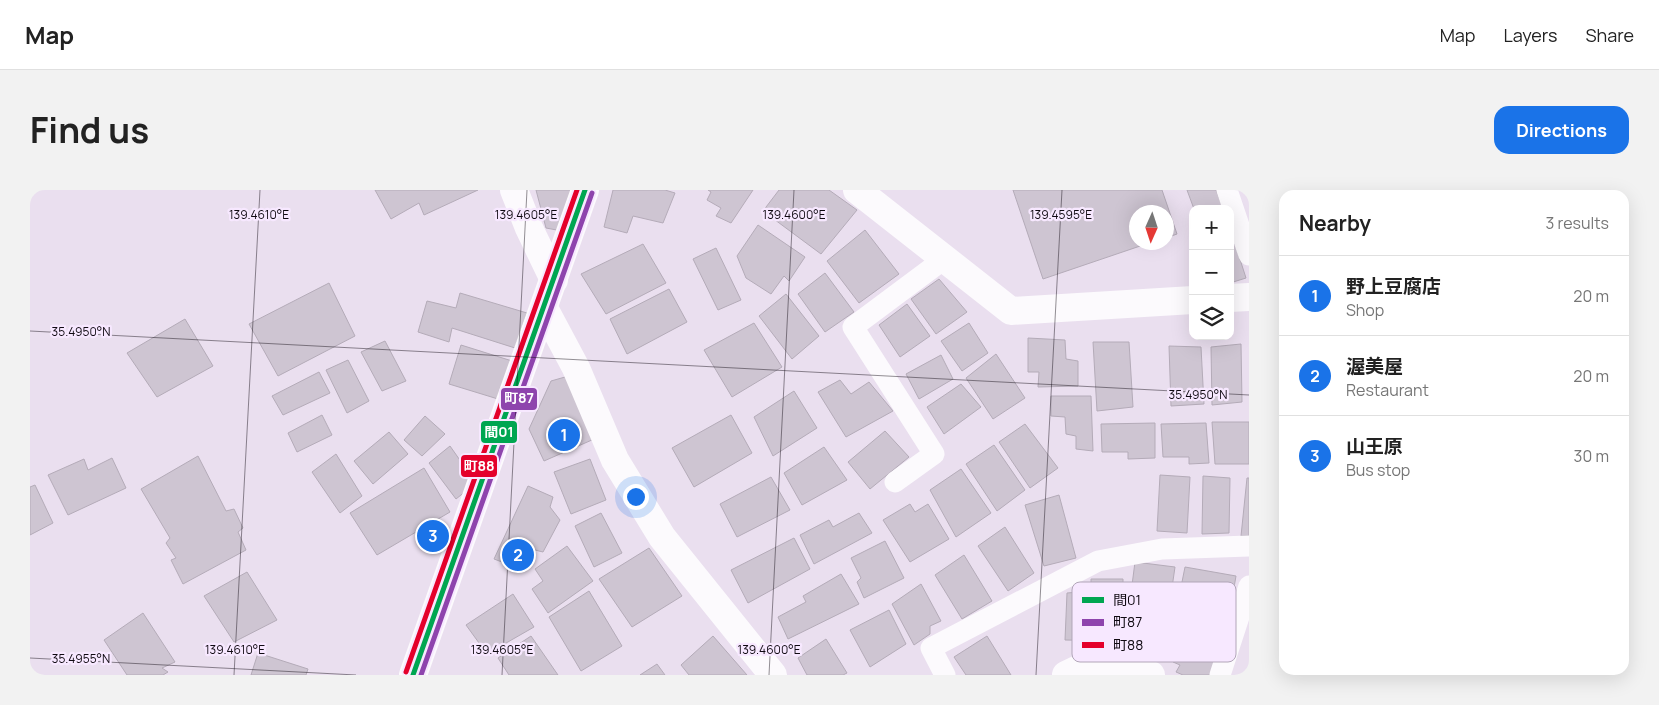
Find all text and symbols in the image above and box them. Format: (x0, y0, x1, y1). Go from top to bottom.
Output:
text: Map (25, 18, 74, 51)
text: Map (1440, 23, 1475, 47)
text: Layers (1503, 23, 1557, 47)
text: Share (1585, 23, 1634, 47)
text: Find us (30, 106, 149, 154)
button: Directions (1494, 106, 1629, 154)
north arrow (1129, 205, 1174, 250)
map controls (1189, 205, 1234, 340)
button: + (1189, 205, 1234, 250)
text: 139.4610°E (229, 206, 289, 223)
text: 139.4605°E (495, 206, 557, 223)
text: 139.4600°E (763, 206, 826, 223)
text: 139.4595°E (1030, 206, 1092, 223)
text: Nearby (1299, 209, 1371, 237)
text: 3 results (1546, 212, 1609, 234)
button: − (1189, 250, 1234, 295)
text: 野上豆腐店 (1346, 273, 1441, 299)
text: 1 (1311, 285, 1319, 307)
text: 20 m (1573, 285, 1609, 307)
button: layers (1189, 295, 1234, 340)
text: Shop (1346, 299, 1384, 321)
text: 35.4950°N (52, 323, 110, 340)
text: 渥美屋 (1346, 353, 1403, 379)
text: 2 (1310, 365, 1320, 387)
text: 20 m (1573, 365, 1609, 387)
text: Restaurant (1346, 379, 1429, 401)
text: 35.4950°N (1169, 386, 1227, 403)
line badge: 町87 (500, 387, 538, 411)
text: 町87 (504, 388, 534, 407)
pin: 1 (548, 416, 580, 454)
line badge: 間01 (480, 420, 518, 444)
text: 間01 (484, 422, 514, 441)
text: 山王原 (1346, 433, 1403, 459)
text: 3 (1310, 445, 1320, 467)
text: 30 m (1574, 445, 1609, 467)
line badge: 町88 (460, 454, 498, 478)
text: 町88 (463, 456, 495, 475)
text: Bus stop (1346, 459, 1410, 481)
your location (623, 484, 649, 510)
pin: 3 (417, 517, 449, 555)
pin: 2 (502, 536, 534, 574)
legend (1072, 582, 1236, 662)
text: 間01 (1113, 590, 1141, 609)
text: 町87 (1113, 612, 1142, 631)
text: 町88 (1113, 635, 1143, 654)
text: 139.4610°E (205, 641, 265, 658)
text: 139.4605°E (471, 641, 533, 658)
text: 139.4600°E (738, 641, 801, 658)
text: 35.4955°N (52, 650, 110, 667)

